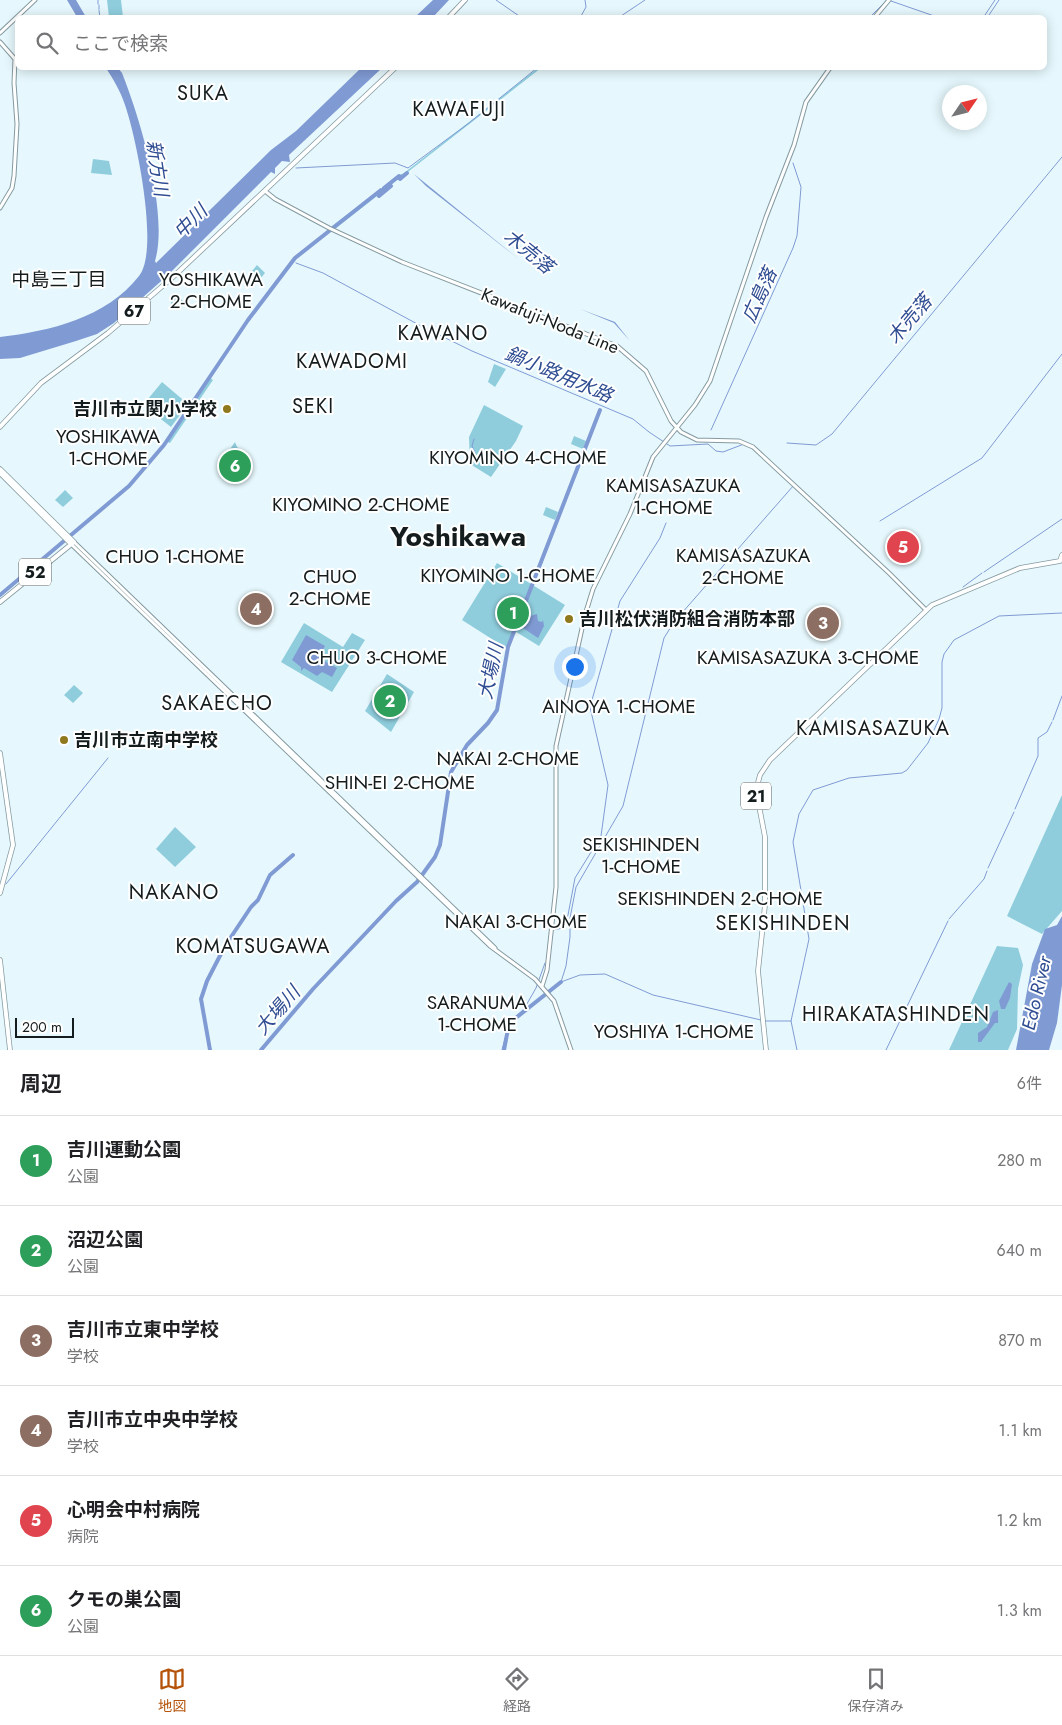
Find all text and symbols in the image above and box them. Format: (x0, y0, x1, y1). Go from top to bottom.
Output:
search box (15, 15, 1047, 70)
icon: search (33, 29, 61, 57)
text: ここで検索 (73, 30, 168, 57)
district label: SUKA (177, 79, 229, 108)
north arrow (942, 85, 987, 130)
district label: KAWAFUJI (412, 95, 506, 124)
water label: 新方川 (140, 138, 176, 200)
water label: 中川 (167, 197, 215, 244)
water label: 木売落 (498, 223, 562, 282)
water label: 広島落 (736, 261, 785, 327)
district label: 中島三丁目 (11, 266, 107, 293)
district label: YOSHIKAWA 2-CHOME (159, 266, 264, 315)
street label: Kawafuji-Noda Line (477, 281, 623, 361)
water label: 木売落 (881, 287, 940, 350)
road number: 67 (118, 298, 150, 324)
district label: KAWANO (398, 319, 488, 348)
water label: 鍋小路用水路 (501, 340, 618, 410)
district label: KAWADOMI (296, 347, 408, 376)
district label: SEKI (292, 392, 334, 421)
place label: 吉川市立関小学校 (73, 396, 217, 422)
marker: 吉川市立関小学校 (221, 403, 233, 415)
district label: YOSHIKAWA 1-CHOME (56, 423, 161, 472)
district label: KIYOMINO 4-CHOME (429, 444, 607, 471)
pin: 6 (219, 447, 251, 485)
district label: KAMISASAZUKA 1-CHOME (606, 472, 741, 521)
district label: KIYOMINO 2-CHOME (272, 491, 450, 518)
district label: Yoshikawa (389, 516, 526, 557)
pin: 5 (887, 528, 919, 566)
district label: KAMISASAZUKA 2-CHOME (676, 542, 811, 591)
district label: CHUO 1-CHOME (105, 543, 245, 570)
road number: 52 (19, 558, 51, 586)
district label: KIYOMINO 1-CHOME (420, 562, 596, 589)
district label: CHUO 2-CHOME (289, 563, 371, 612)
pin: 4 (240, 590, 272, 628)
pin: 1 (497, 594, 529, 632)
pin: 3 (807, 604, 839, 642)
place label: 吉川松伏消防組合消防本部 (579, 606, 795, 632)
marker: 吉川松伏消防組合消防本部 (563, 613, 575, 625)
water label: 大場川 (471, 638, 510, 702)
district label: CHUO 3-CHOME (306, 644, 448, 671)
district label: KAMISASAZUKA 3-CHOME (697, 644, 919, 671)
your location (562, 654, 588, 680)
pin: 2 (374, 682, 406, 720)
district label: SAKAECHO (161, 689, 273, 718)
district label: AINOYA 1-CHOME (542, 693, 696, 720)
district label: KAMISASAZUKA (796, 714, 950, 743)
place label: 吉川市立南中学校 (74, 727, 218, 753)
marker: 吉川市立南中学校 (58, 734, 70, 746)
district label: NAKAI 2-CHOME (436, 745, 580, 772)
district label: SHIN-EI 2-CHOME (325, 769, 475, 796)
road number: 21 (741, 782, 771, 809)
district label: SEKISHINDEN 1-CHOME (582, 831, 700, 880)
district label: NAKANO (129, 878, 219, 907)
district label: SEKISHINDEN 2-CHOME (617, 885, 823, 912)
district label: NAKAI 3-CHOME (445, 908, 587, 935)
district label: SEKISHINDEN (716, 909, 850, 938)
district label: KOMATSUGAWA (176, 932, 330, 961)
water label: Edo River (1015, 952, 1058, 1033)
water label: 大場川 (248, 978, 308, 1041)
district label: SARANUMA 1-CHOME (427, 989, 528, 1038)
district label: HIRAKATASHINDEN (802, 1000, 990, 1029)
scale bar (15, 1015, 74, 1038)
text: 200 m (22, 1017, 62, 1037)
district label: YOSHIYA 1-CHOME (594, 1018, 754, 1045)
text: 周辺 (20, 1069, 62, 1099)
text: 6件 (1017, 1072, 1042, 1095)
text: 吉川運動公園 (67, 1136, 181, 1163)
text: 1 (32, 1149, 40, 1172)
text: 280 m (997, 1149, 1042, 1172)
text: 公園 (67, 1165, 99, 1188)
text: 沼辺公園 (67, 1226, 143, 1253)
text: 2 (31, 1239, 41, 1262)
text: 640 m (997, 1239, 1042, 1262)
text: 公園 (67, 1255, 99, 1278)
text: 吉川市立東中学校 (67, 1316, 219, 1343)
text: 3 (31, 1329, 41, 1352)
text: 870 m (998, 1329, 1042, 1352)
text: 学校 (67, 1345, 99, 1368)
text: 吉川市立中央中学校 (67, 1406, 238, 1433)
text: 4 (30, 1419, 42, 1442)
text: 1.1 km (998, 1419, 1042, 1442)
text: 学校 (67, 1435, 99, 1458)
text: 心明会中村病院 (67, 1496, 200, 1523)
text: 5 (31, 1509, 41, 1532)
text: 1.2 km (997, 1509, 1042, 1532)
text: 病院 (67, 1525, 99, 1548)
text: クモの巣公園 (67, 1586, 181, 1613)
text: 6 (31, 1599, 41, 1622)
text: 1.3 km (997, 1599, 1042, 1622)
text: 公園 (67, 1615, 99, 1638)
tab: 地図 (158, 1665, 186, 1716)
tab: 経路 (503, 1665, 531, 1716)
tab: 保存済み (848, 1665, 904, 1716)

